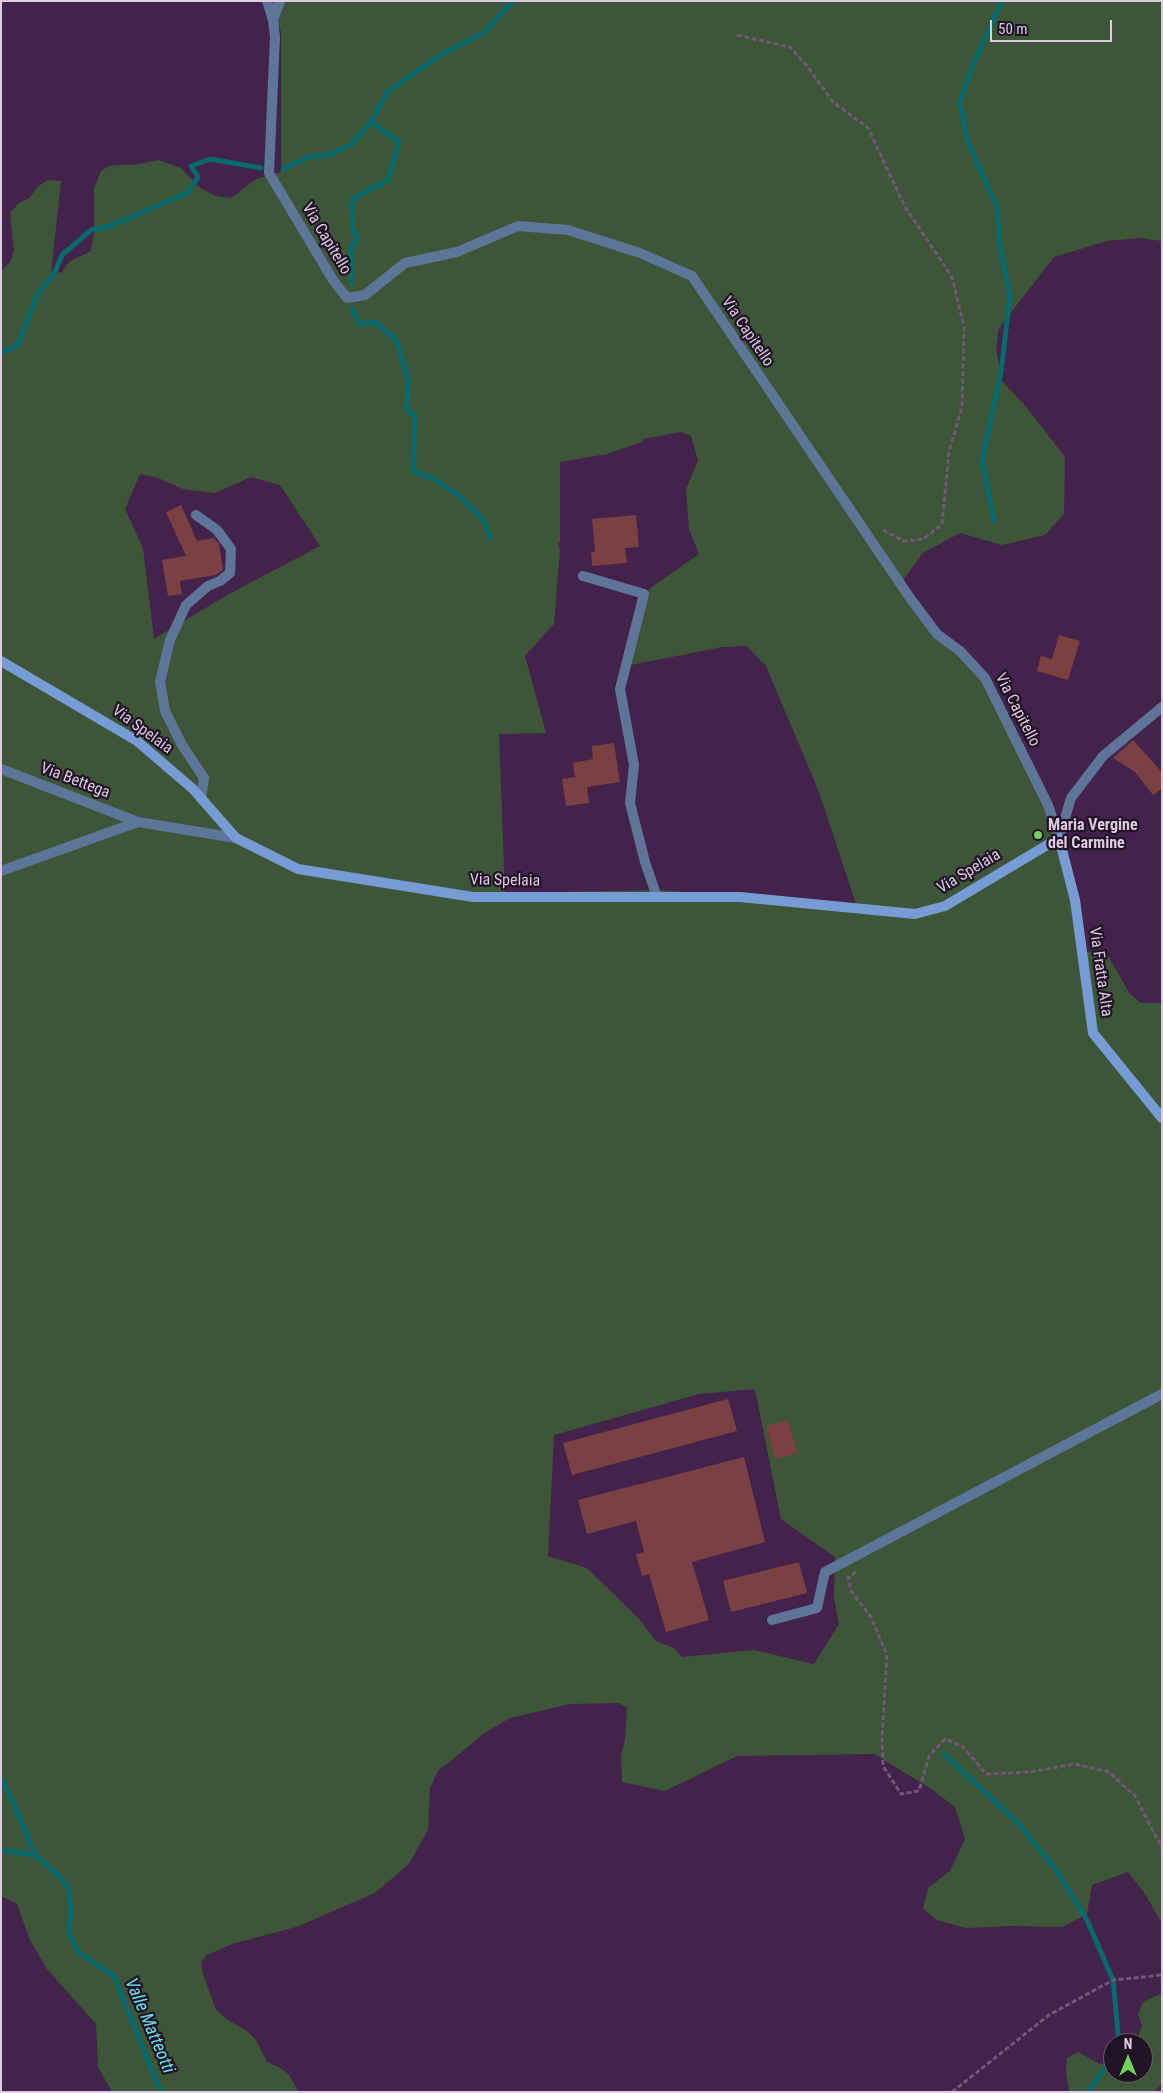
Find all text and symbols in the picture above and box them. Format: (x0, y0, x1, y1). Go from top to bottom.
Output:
scale bar (993, 10, 1116, 42)
text: 50 m (998, 20, 1028, 38)
street label: Via Capitello (297, 200, 355, 278)
street label: Via Capitello (717, 294, 777, 370)
street label: Via Capitello (990, 670, 1044, 750)
street label: Via Spelaia (108, 702, 176, 758)
street label: Via Bettega (38, 759, 112, 803)
place label: Maria Vergine del Carmine (1048, 816, 1138, 854)
marker: Maria Vergine del Carmine (1032, 829, 1044, 841)
street label: Via Spelaia (934, 846, 1004, 898)
street label: Via Spelaia (470, 871, 540, 891)
street label: Via Fratta Alta (1084, 926, 1116, 1018)
water label: Valle Matteotti (119, 1975, 179, 2077)
north arrow (1103, 2033, 1153, 2083)
text: N (1124, 2036, 1132, 2052)

